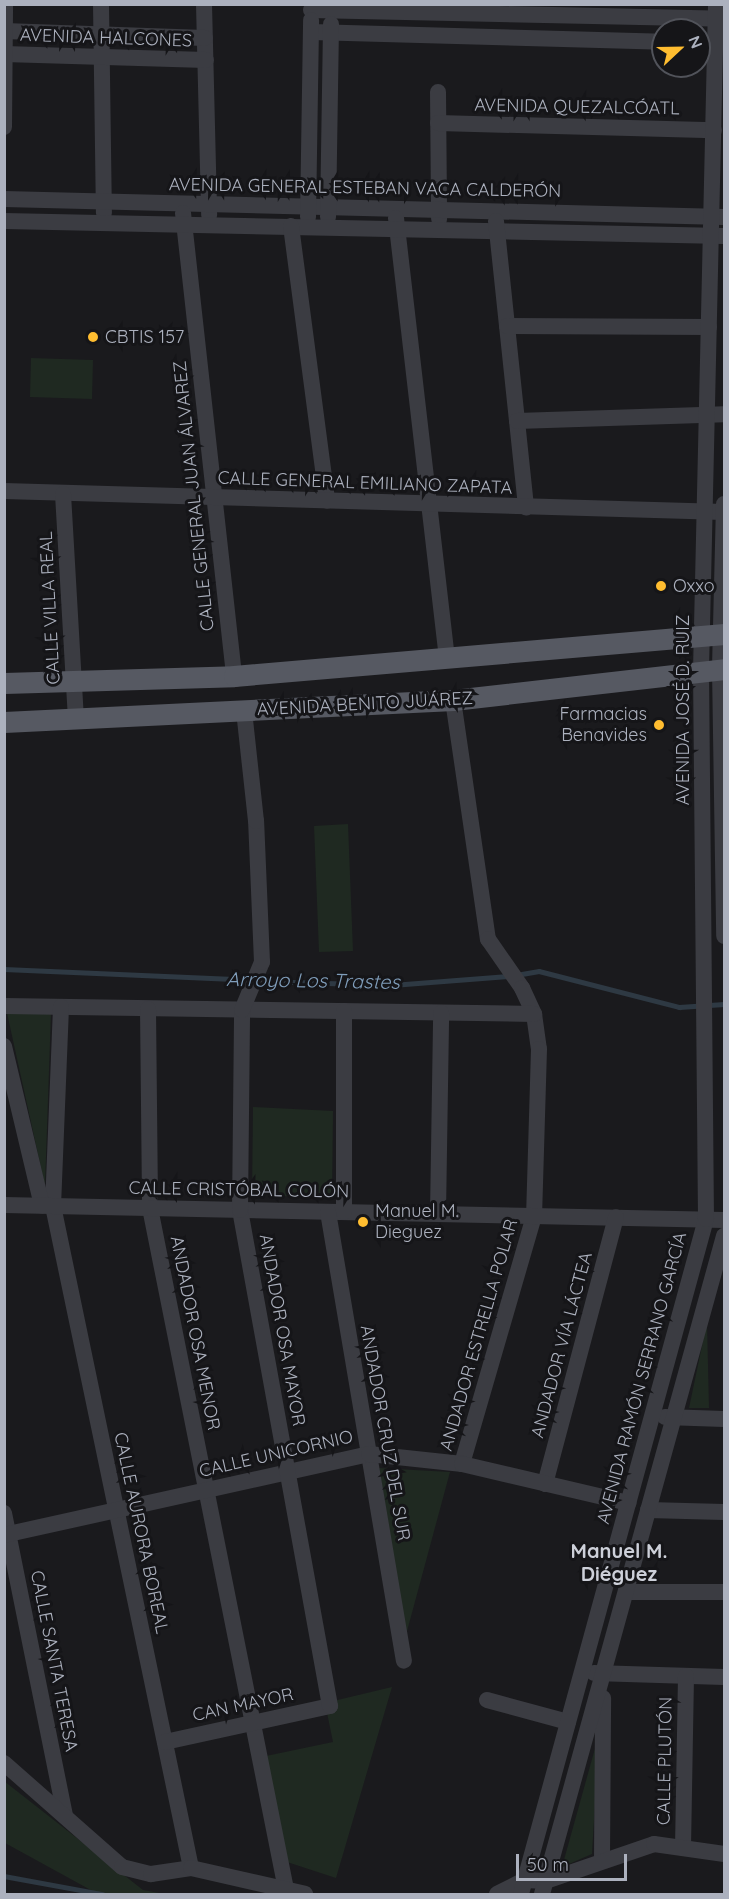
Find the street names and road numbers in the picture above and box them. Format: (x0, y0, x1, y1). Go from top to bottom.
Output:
street label: AVENIDA HALCONES (20, 24, 192, 52)
street label: AVENIDA QUEZALCÓATL (474, 94, 680, 120)
street label: AVENIDA GENERAL ESTEBAN VACA CALDERÓN (169, 174, 561, 202)
street label: CALLE GENERAL JUAN ÁLVAREZ (169, 360, 219, 632)
street label: CALLE GENERAL EMILIANO ZAPATA (217, 467, 513, 499)
street label: CALLE VILLA REAL (35, 531, 65, 685)
street label: AVENIDA JOSÉ D. RUIZ (672, 615, 694, 805)
street label: AVENIDA BENITO JUÁREZ (256, 688, 474, 720)
street label: CALLE CRISTÓBAL COLÓN (129, 1177, 349, 1203)
street label: ANDADOR ESTRELLA POLAR (436, 1217, 522, 1453)
street label: AVENIDA RAMÓN SERRANO GARCÍA (593, 1230, 691, 1526)
street label: ANDADOR OSA MAYOR (254, 1232, 310, 1428)
street label: ANDADOR OSA MENOR (166, 1234, 224, 1432)
street label: ANDADOR VÍA LÁCTEA (527, 1250, 597, 1440)
street label: ANDADOR CRUZ DEL SUR (355, 1323, 415, 1543)
street label: CALLE UNICORNIO (197, 1426, 355, 1482)
street label: CALLE AURORA BOREAL (109, 1430, 173, 1636)
street label: CALLE SANTA TERESA (26, 1569, 82, 1753)
street label: CAN MAYOR (191, 1684, 295, 1726)
street label: CALLE PLUTÓN (653, 1697, 677, 1825)

